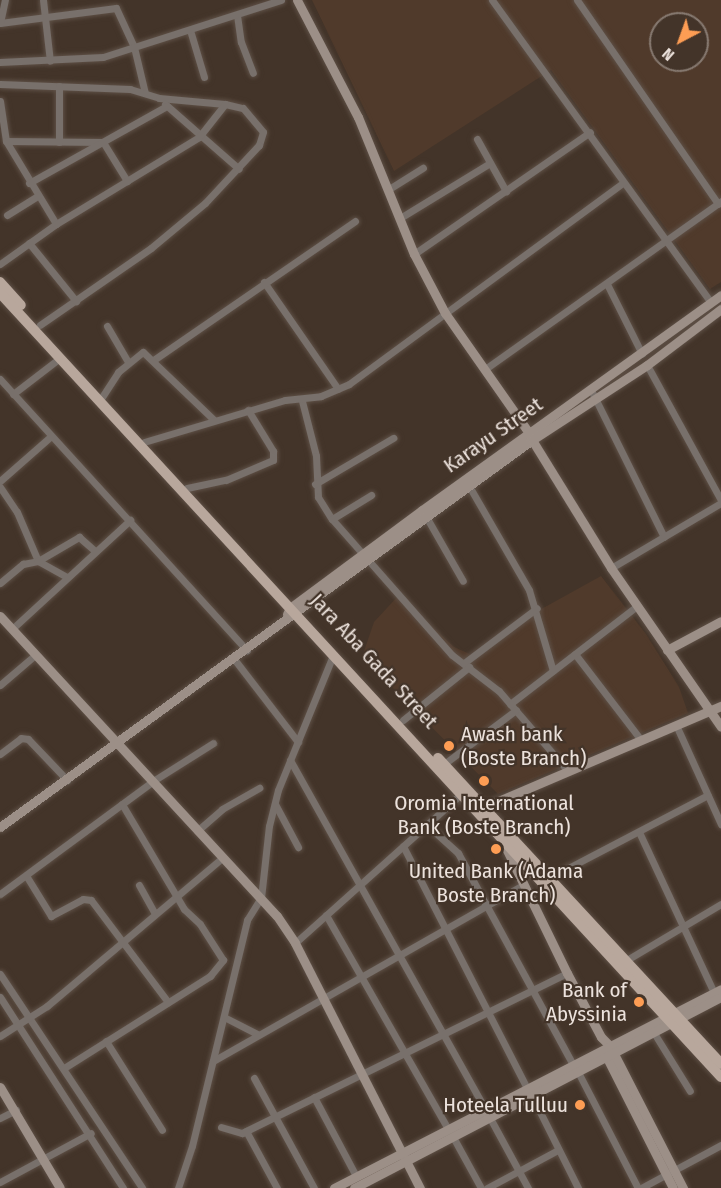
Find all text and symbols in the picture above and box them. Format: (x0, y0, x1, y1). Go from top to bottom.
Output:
north arrow (649, 12, 709, 72)
text: N (658, 44, 678, 65)
street label: Karayu Street (439, 392, 547, 478)
street label: Jara Aba Gada Street (305, 588, 443, 734)
place label: Awash bank (Boste Branch) (461, 721, 586, 771)
marker: Awash bank (Boste Branch) (442, 739, 456, 753)
marker: Oromia International Bank (Boste Branch) (477, 774, 491, 788)
place label: Oromia International Bank (Boste Branch) (394, 790, 574, 840)
marker: United Bank (Adama Boste Branch) (489, 842, 503, 856)
place label: United Bank (Adama Boste Branch) (409, 858, 583, 908)
place label: Bank of Abyssinia (546, 977, 627, 1027)
marker: Bank of Abyssinia (632, 995, 646, 1009)
place label: Hoteela Tulluu (443, 1092, 568, 1118)
marker: Hoteela Tulluu (573, 1098, 587, 1112)

